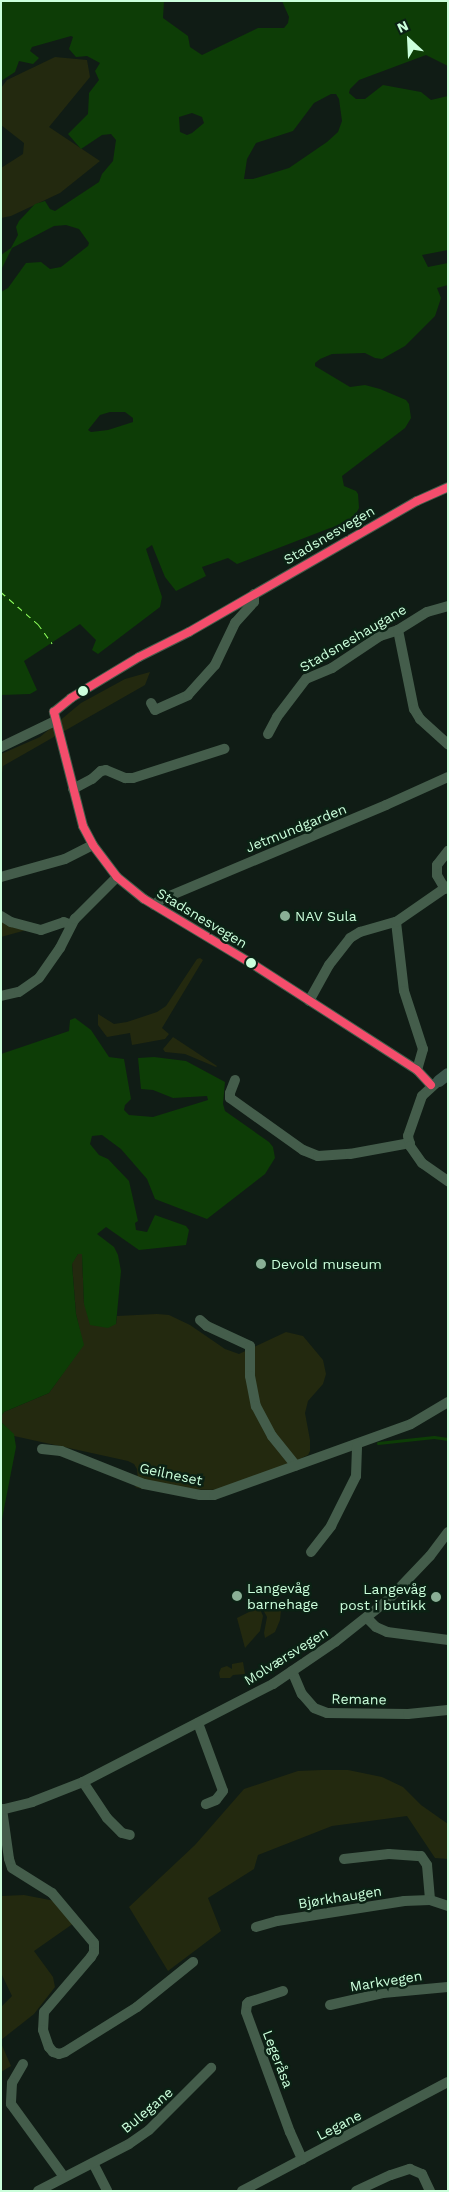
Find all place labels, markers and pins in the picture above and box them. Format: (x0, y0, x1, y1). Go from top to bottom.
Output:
unlabelled marker (78, 686, 88, 696)
place label: NAV Sula (295, 908, 357, 924)
marker: NAV Sula (279, 910, 291, 922)
unlabelled marker (246, 958, 256, 968)
place label: Devold museum (271, 1256, 382, 1272)
marker: Devold museum (255, 1258, 267, 1270)
place label: Langevåg barnehage (247, 1580, 318, 1612)
place label: Langevåg post i butikk (339, 1581, 426, 1614)
marker: Langevåg barnehage (231, 1590, 243, 1602)
marker: Langevåg post i butikk (430, 1591, 442, 1603)

